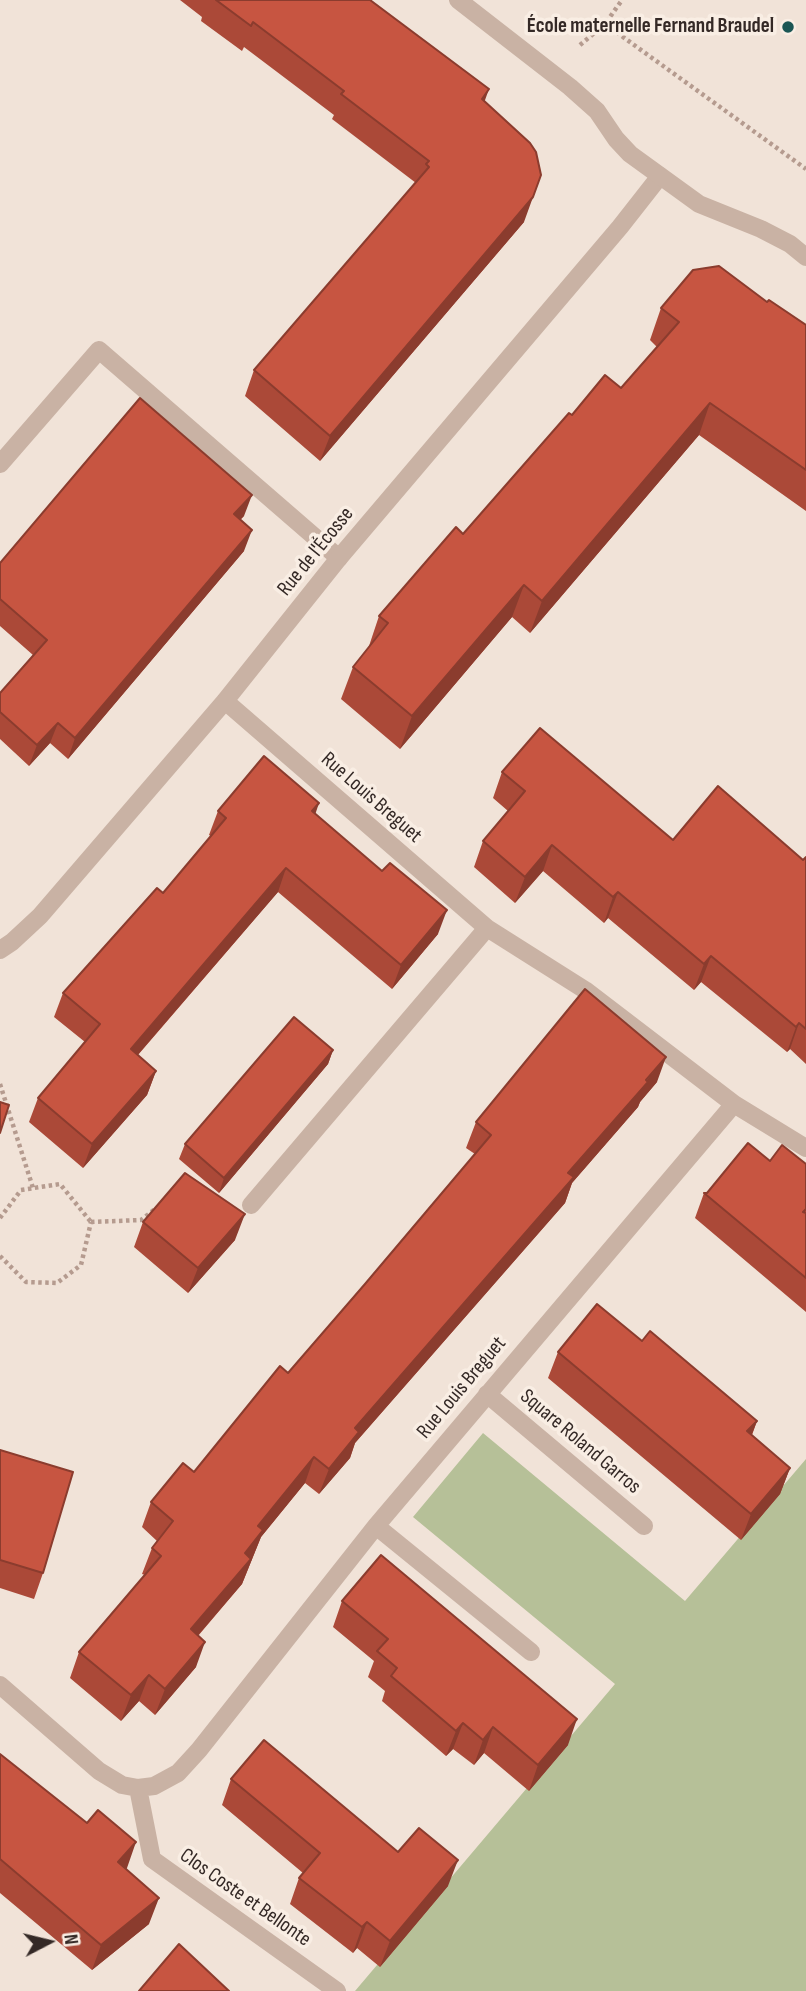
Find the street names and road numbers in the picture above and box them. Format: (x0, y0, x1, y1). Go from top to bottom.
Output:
street label: Rue de l'Écosse (273, 503, 359, 601)
street label: Rue Louis Breguet (315, 747, 427, 849)
street label: Rue Louis Breguet (412, 1332, 512, 1444)
street label: Square Roland Garros (515, 1384, 645, 1500)
street label: Clos Coste et Bellonte (175, 1843, 315, 1953)

